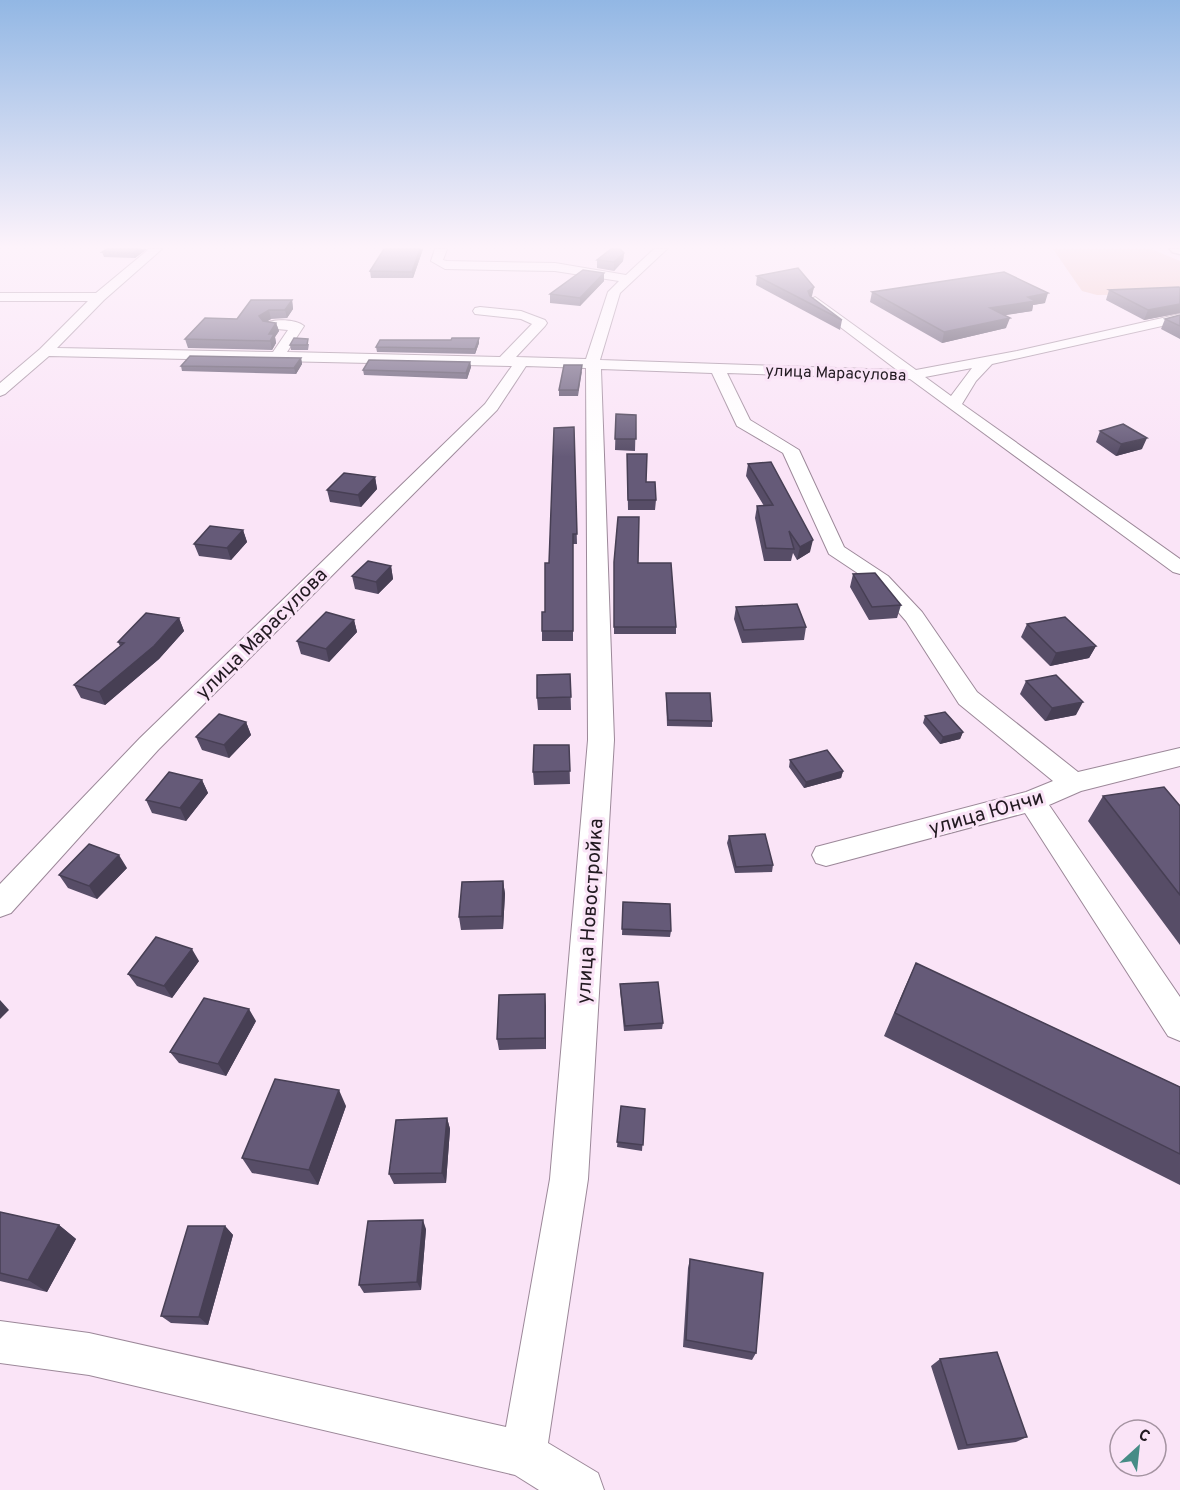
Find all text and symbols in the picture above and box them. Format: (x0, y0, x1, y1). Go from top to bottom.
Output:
street label: улица Марасулова (765, 362, 907, 386)
street label: улица Марасулова (191, 563, 334, 706)
street label: улица Юнчи (926, 785, 1047, 843)
street label: улица Новостройка (572, 817, 610, 1005)
north arrow (1108, 1418, 1168, 1478)
text: С (1135, 1425, 1153, 1448)

